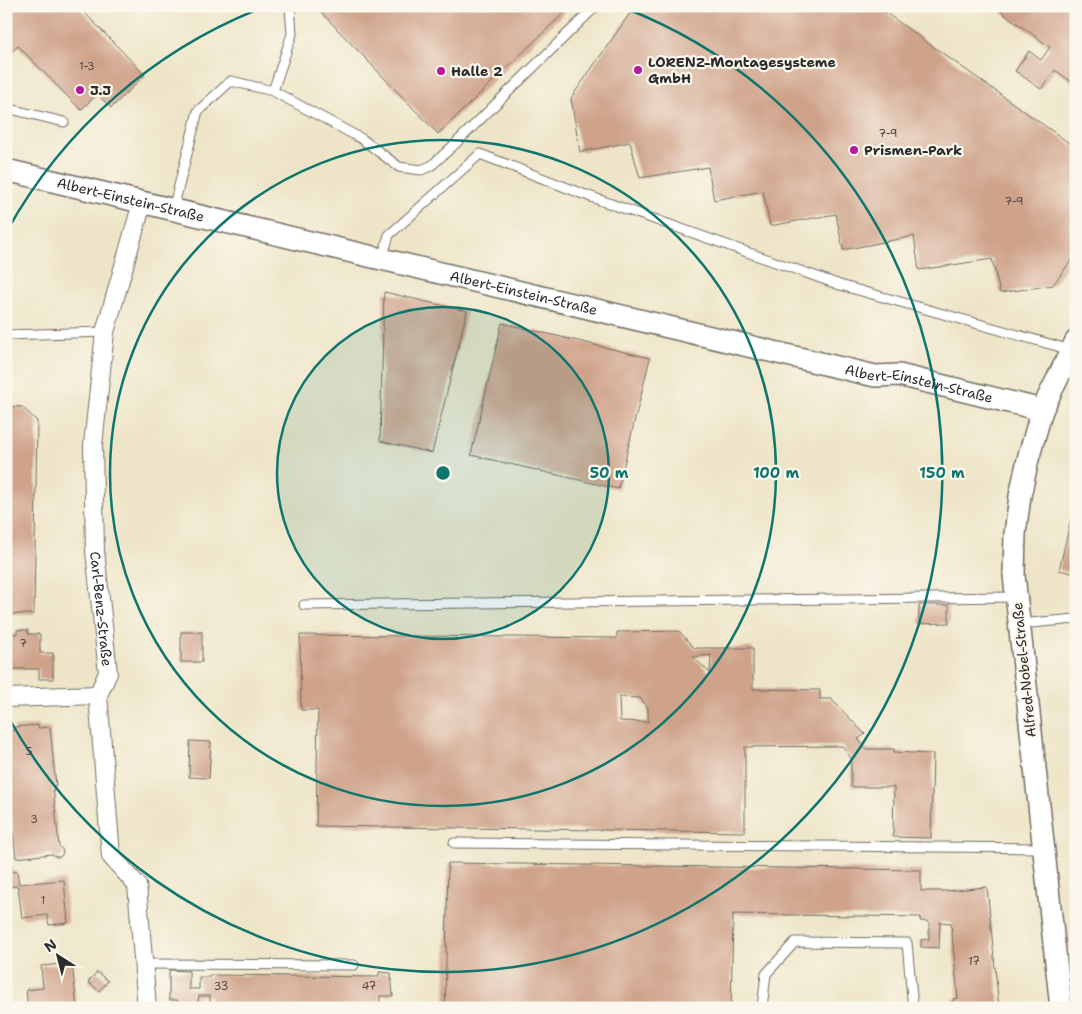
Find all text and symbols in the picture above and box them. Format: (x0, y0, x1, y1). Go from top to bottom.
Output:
place label: LORENZ-Montagesysteme GmbH (648, 53, 836, 87)
house number: 1-3 (79, 59, 95, 74)
place label: Halle 2 (451, 62, 503, 80)
marker: LORENZ-Montagesysteme GmbH (632, 64, 644, 76)
marker: Halle 2 (435, 65, 447, 77)
place label: J.J (90, 81, 111, 99)
marker: J.J (74, 84, 86, 96)
house number: 7-9 (879, 126, 897, 141)
place label: Prismen-Park (864, 141, 962, 159)
marker: Prismen-Park (848, 144, 860, 156)
street label: Albert-Einstein-Straße (55, 173, 206, 226)
house number: 7-9 (1005, 194, 1023, 209)
street label: Albert-Einstein-Straße (448, 267, 599, 319)
street label: Albert-Einstein-Straße (843, 360, 995, 407)
text: 50 m (590, 463, 629, 483)
text: 100 m (753, 463, 799, 483)
text: 150 m (919, 463, 965, 483)
centre of rings (434, 464, 452, 482)
street label: Carl-Benz-Straße (86, 550, 116, 667)
street label: Alfred-Nobel-Straße (1008, 601, 1040, 739)
house number: 7 (19, 636, 27, 651)
house number: 5 (26, 744, 33, 759)
house number: 3 (30, 812, 38, 827)
house number: 1 (41, 893, 45, 908)
north arrow (32, 932, 82, 982)
text: N (41, 935, 60, 956)
house number: 17 (968, 954, 980, 969)
house number: 33 (214, 979, 228, 994)
house number: 47 (362, 979, 377, 994)

